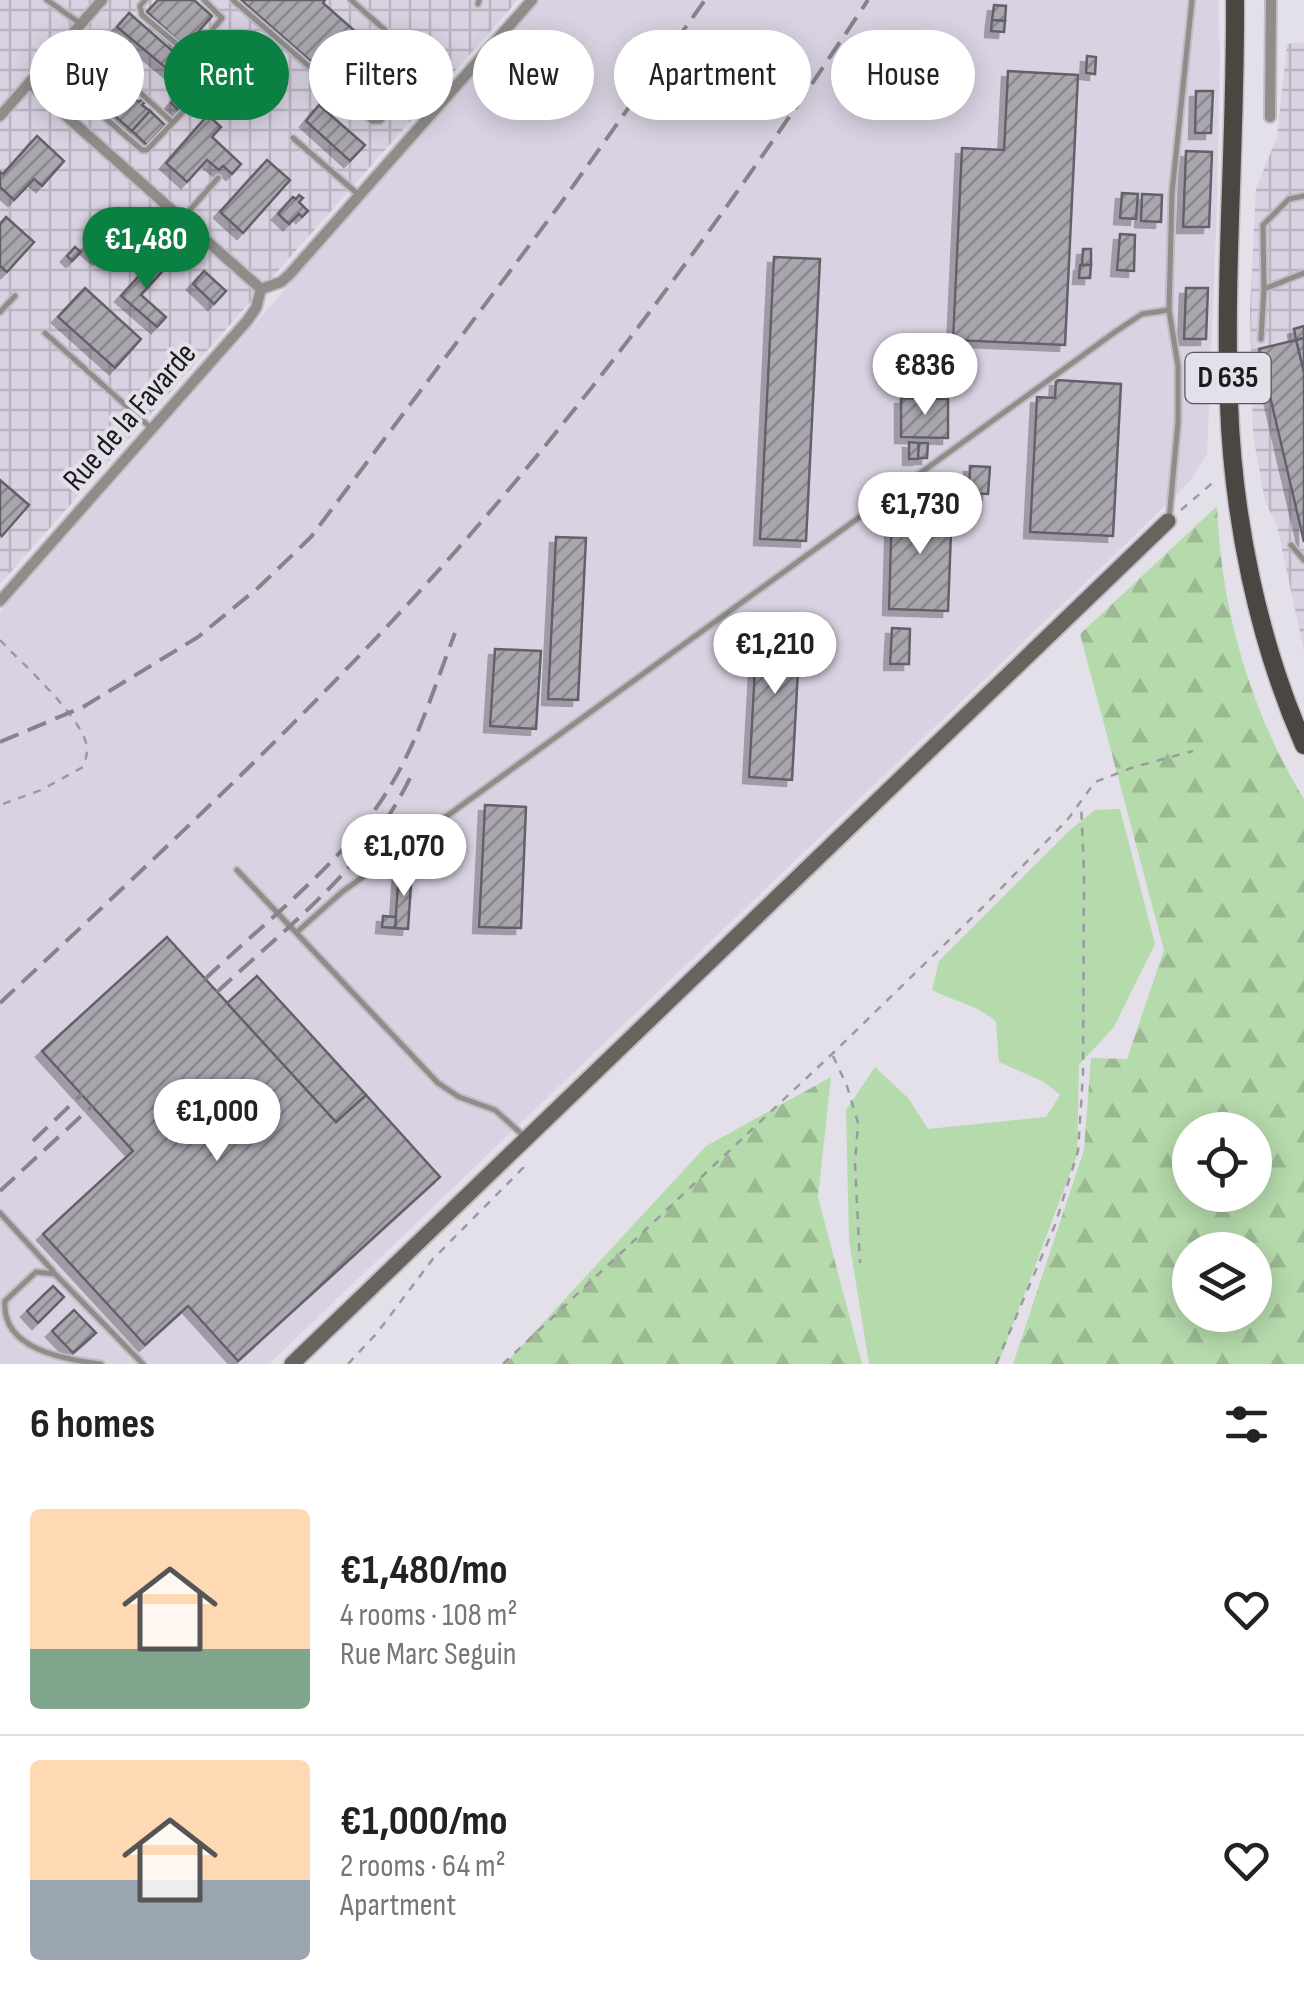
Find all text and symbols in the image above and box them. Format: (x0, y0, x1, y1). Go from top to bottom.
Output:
chip: Buy (30, 30, 144, 120)
chip: Rent (164, 30, 289, 120)
chip: Filters (309, 30, 453, 120)
chip: New (473, 30, 594, 120)
chip: Apartment (614, 30, 811, 120)
chip: House (831, 30, 975, 120)
pin: €1,480 (65, 207, 227, 292)
text: €1,480 (105, 220, 187, 259)
pin: €836 (866, 333, 984, 418)
street label: Rue de la Favarde (55, 335, 205, 499)
text: €836 (895, 346, 955, 385)
road number: D 635 (1186, 353, 1270, 403)
pin: €1,730 (839, 472, 1001, 557)
text: €1,730 (880, 485, 960, 524)
pin: €1,210 (694, 612, 856, 697)
text: €1,210 (735, 625, 815, 664)
pin: €1,070 (323, 814, 485, 899)
text: €1,070 (363, 827, 445, 866)
pin: €1,000 (136, 1079, 298, 1164)
text: €1,000 (176, 1092, 258, 1131)
map controls (1172, 1112, 1272, 1332)
button: locate (1172, 1112, 1272, 1212)
button: layers (1172, 1232, 1272, 1332)
icon: filters (1219, 1397, 1274, 1452)
text: 6 homes (30, 1399, 155, 1450)
text: €1,480/mo (340, 1545, 508, 1596)
icon: home (110, 1549, 230, 1669)
icon: heart (1219, 1582, 1274, 1637)
text: 4 rooms · 108 m² (340, 1596, 517, 1635)
text: Rue Marc Seguin (340, 1635, 516, 1674)
text: €1,000/mo (340, 1796, 508, 1847)
icon: home (110, 1800, 230, 1920)
icon: heart (1219, 1833, 1274, 1888)
text: 2 rooms · 64 m² (340, 1847, 506, 1886)
text: Apartment (340, 1886, 456, 1925)

